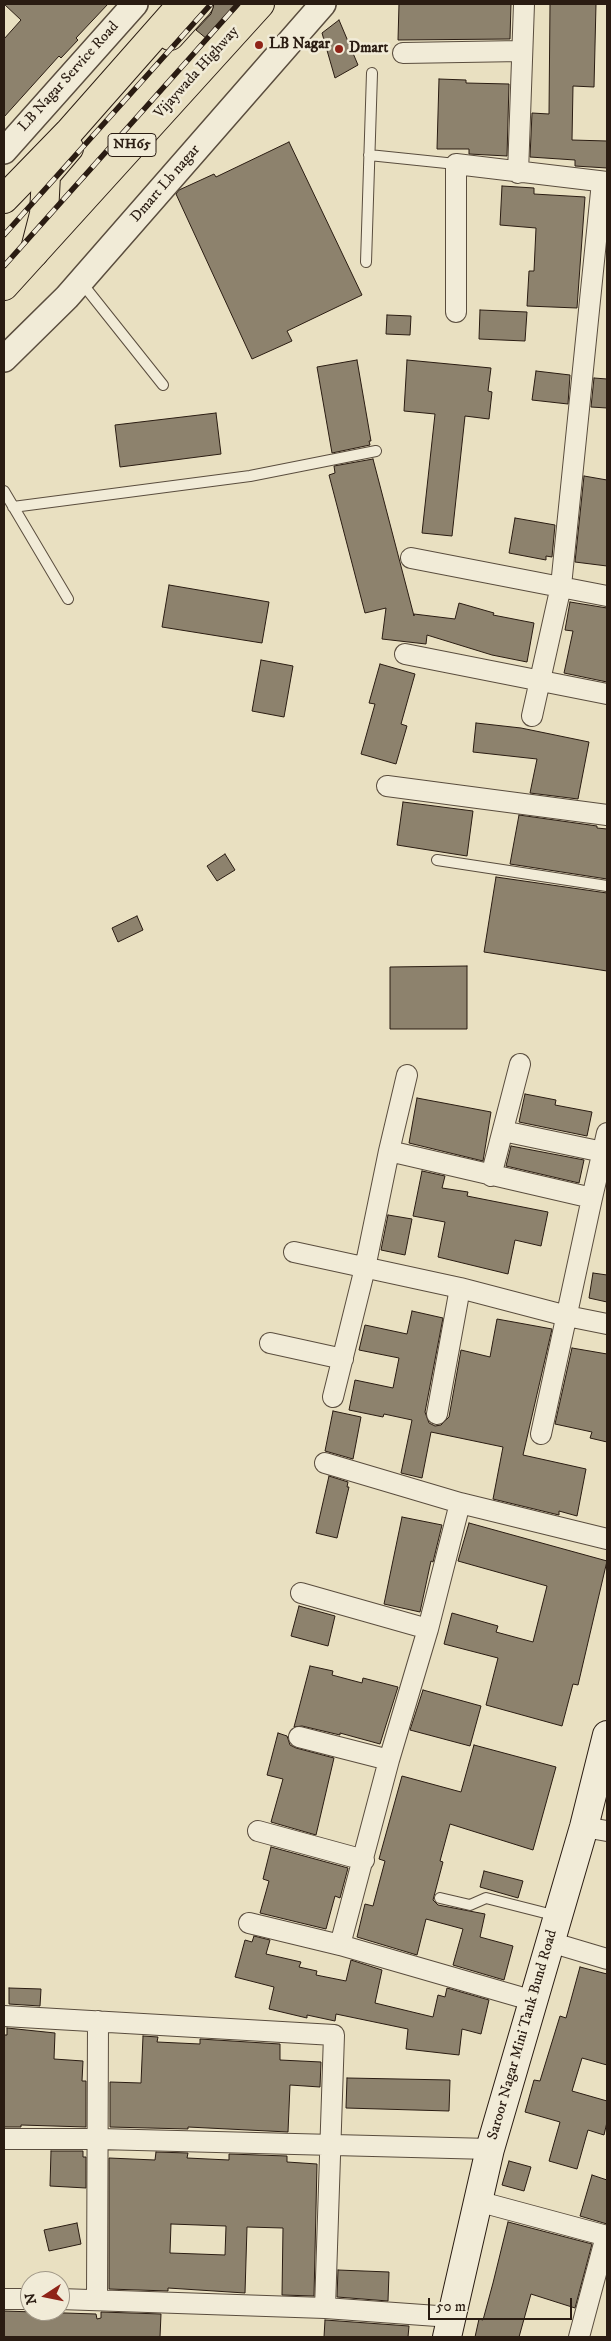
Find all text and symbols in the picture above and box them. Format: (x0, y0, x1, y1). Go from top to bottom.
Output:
street label: LB Nagar Service Road (15, 18, 123, 136)
street label: Vijaywada Highway (151, 23, 243, 123)
place label: LB Nagar (269, 36, 330, 54)
marker: LB Nagar (253, 39, 265, 51)
place label: Dmart (349, 40, 388, 58)
marker: Dmart (333, 43, 345, 55)
road number: NH65 (108, 134, 156, 156)
street label: Dmart Lb nagar (127, 142, 205, 226)
street label: Saroor Nagar Mini Tank Bund Road (484, 1928, 562, 2142)
north arrow (20, 2271, 70, 2321)
scale bar (431, 2288, 575, 2320)
text: N (21, 2291, 41, 2306)
text: 50 m (436, 2297, 466, 2316)

